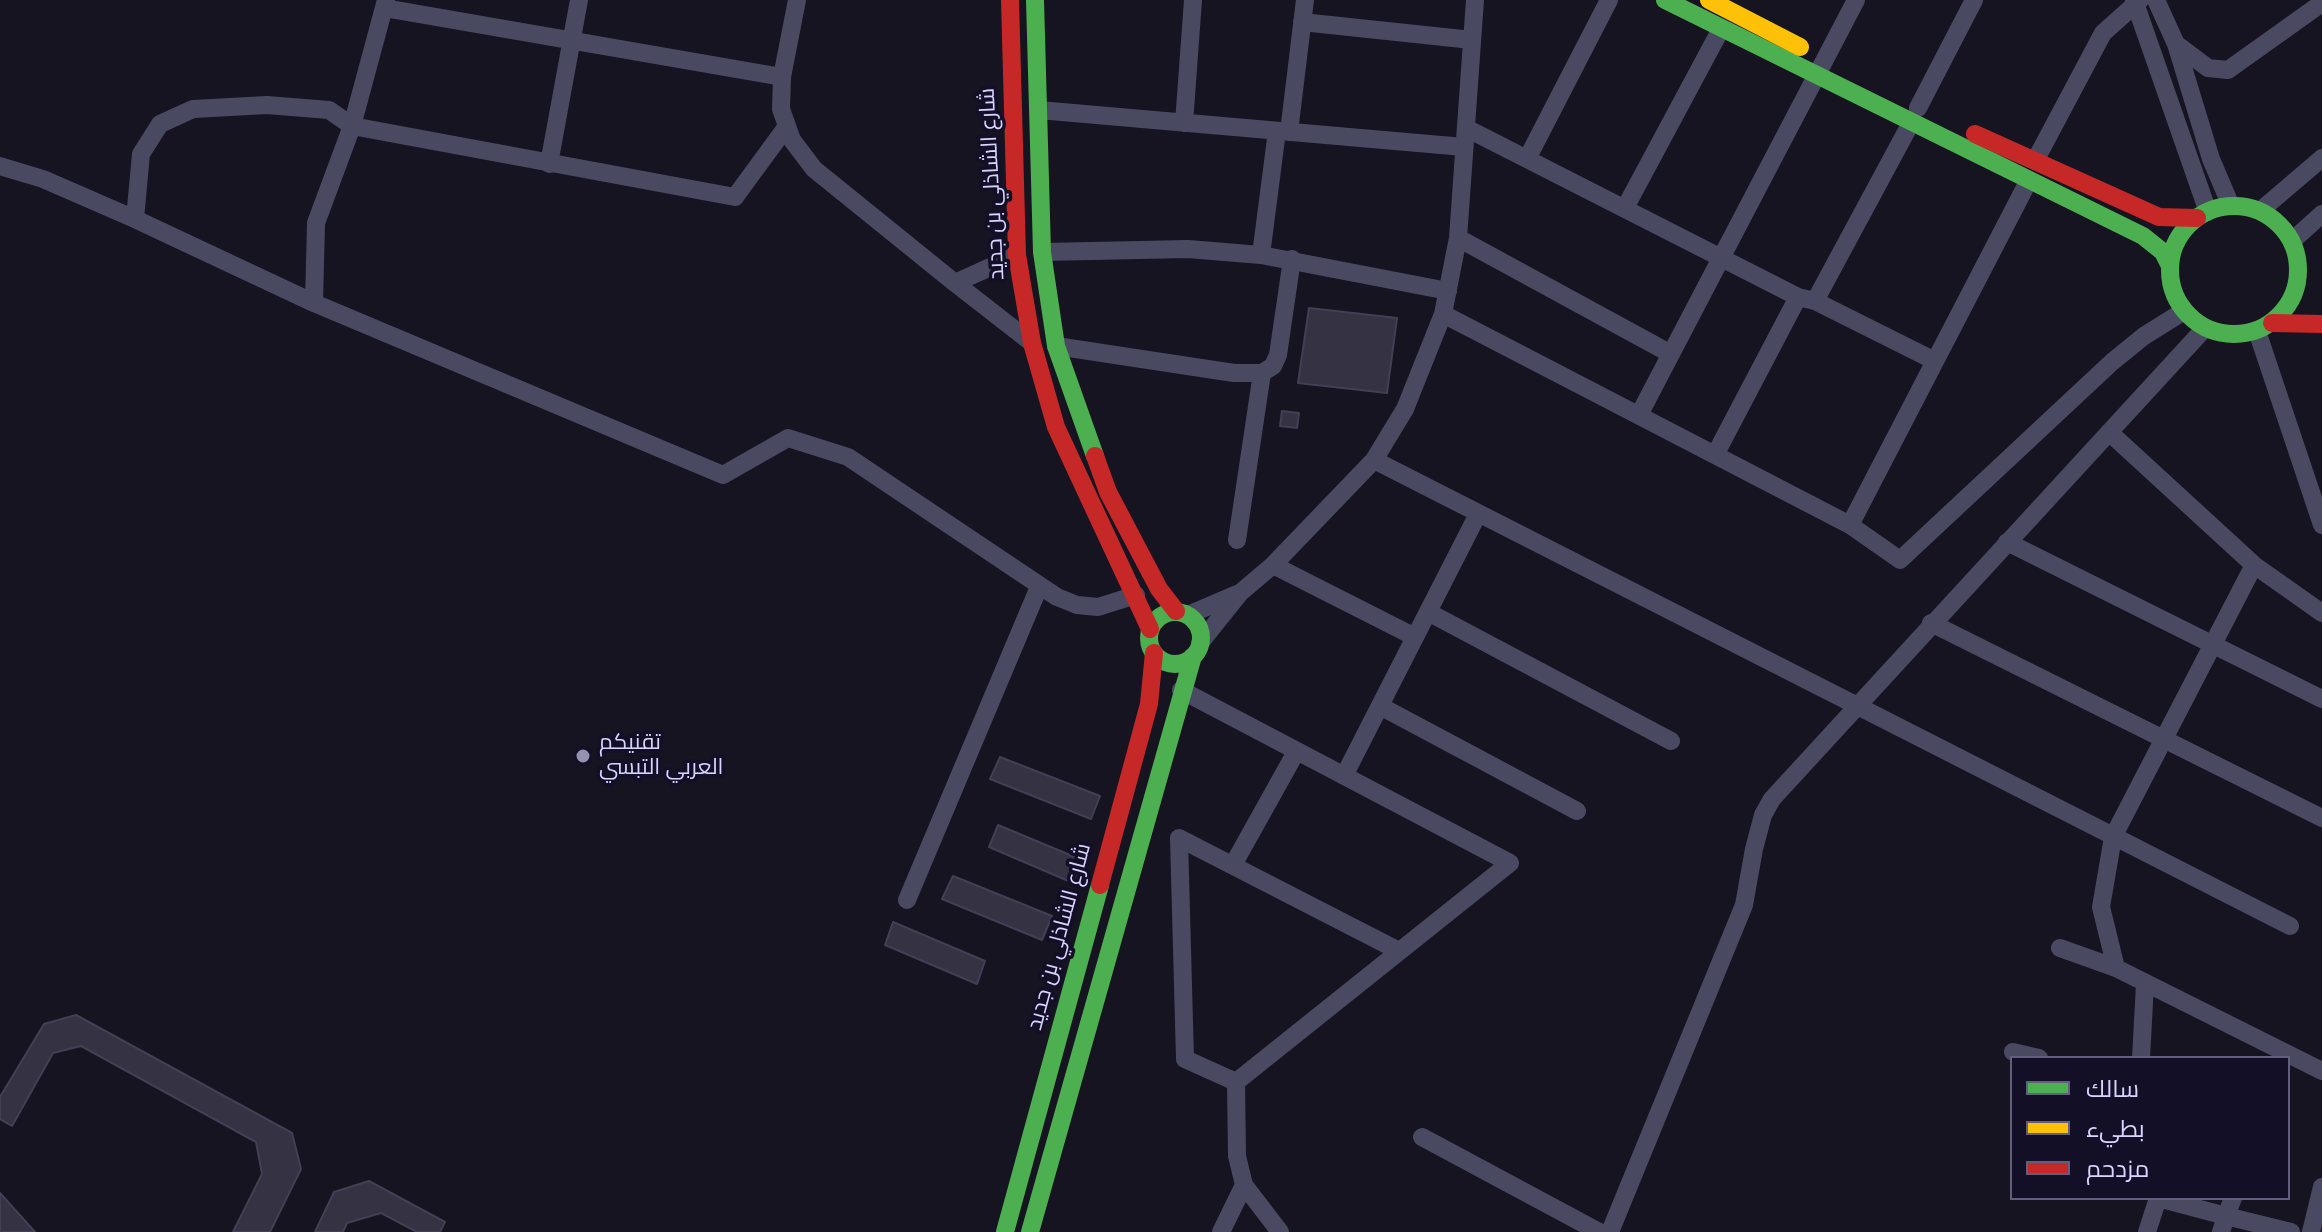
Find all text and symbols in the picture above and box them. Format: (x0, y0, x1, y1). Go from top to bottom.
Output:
street label: شارع الشاذلي بن جديد (975, 87, 1011, 281)
place label: تقنيكم العربي التبسي (599, 730, 723, 782)
marker: تقنيكم العربي التبسي (574, 747, 592, 765)
street label: شارع الشاذلي بن جديد (1022, 841, 1098, 1033)
legend (2010, 1056, 2290, 1200)
text: سالك (2086, 1075, 2139, 1103)
text: بطيء (2086, 1115, 2145, 1143)
text: مزدحم (2086, 1155, 2149, 1183)

